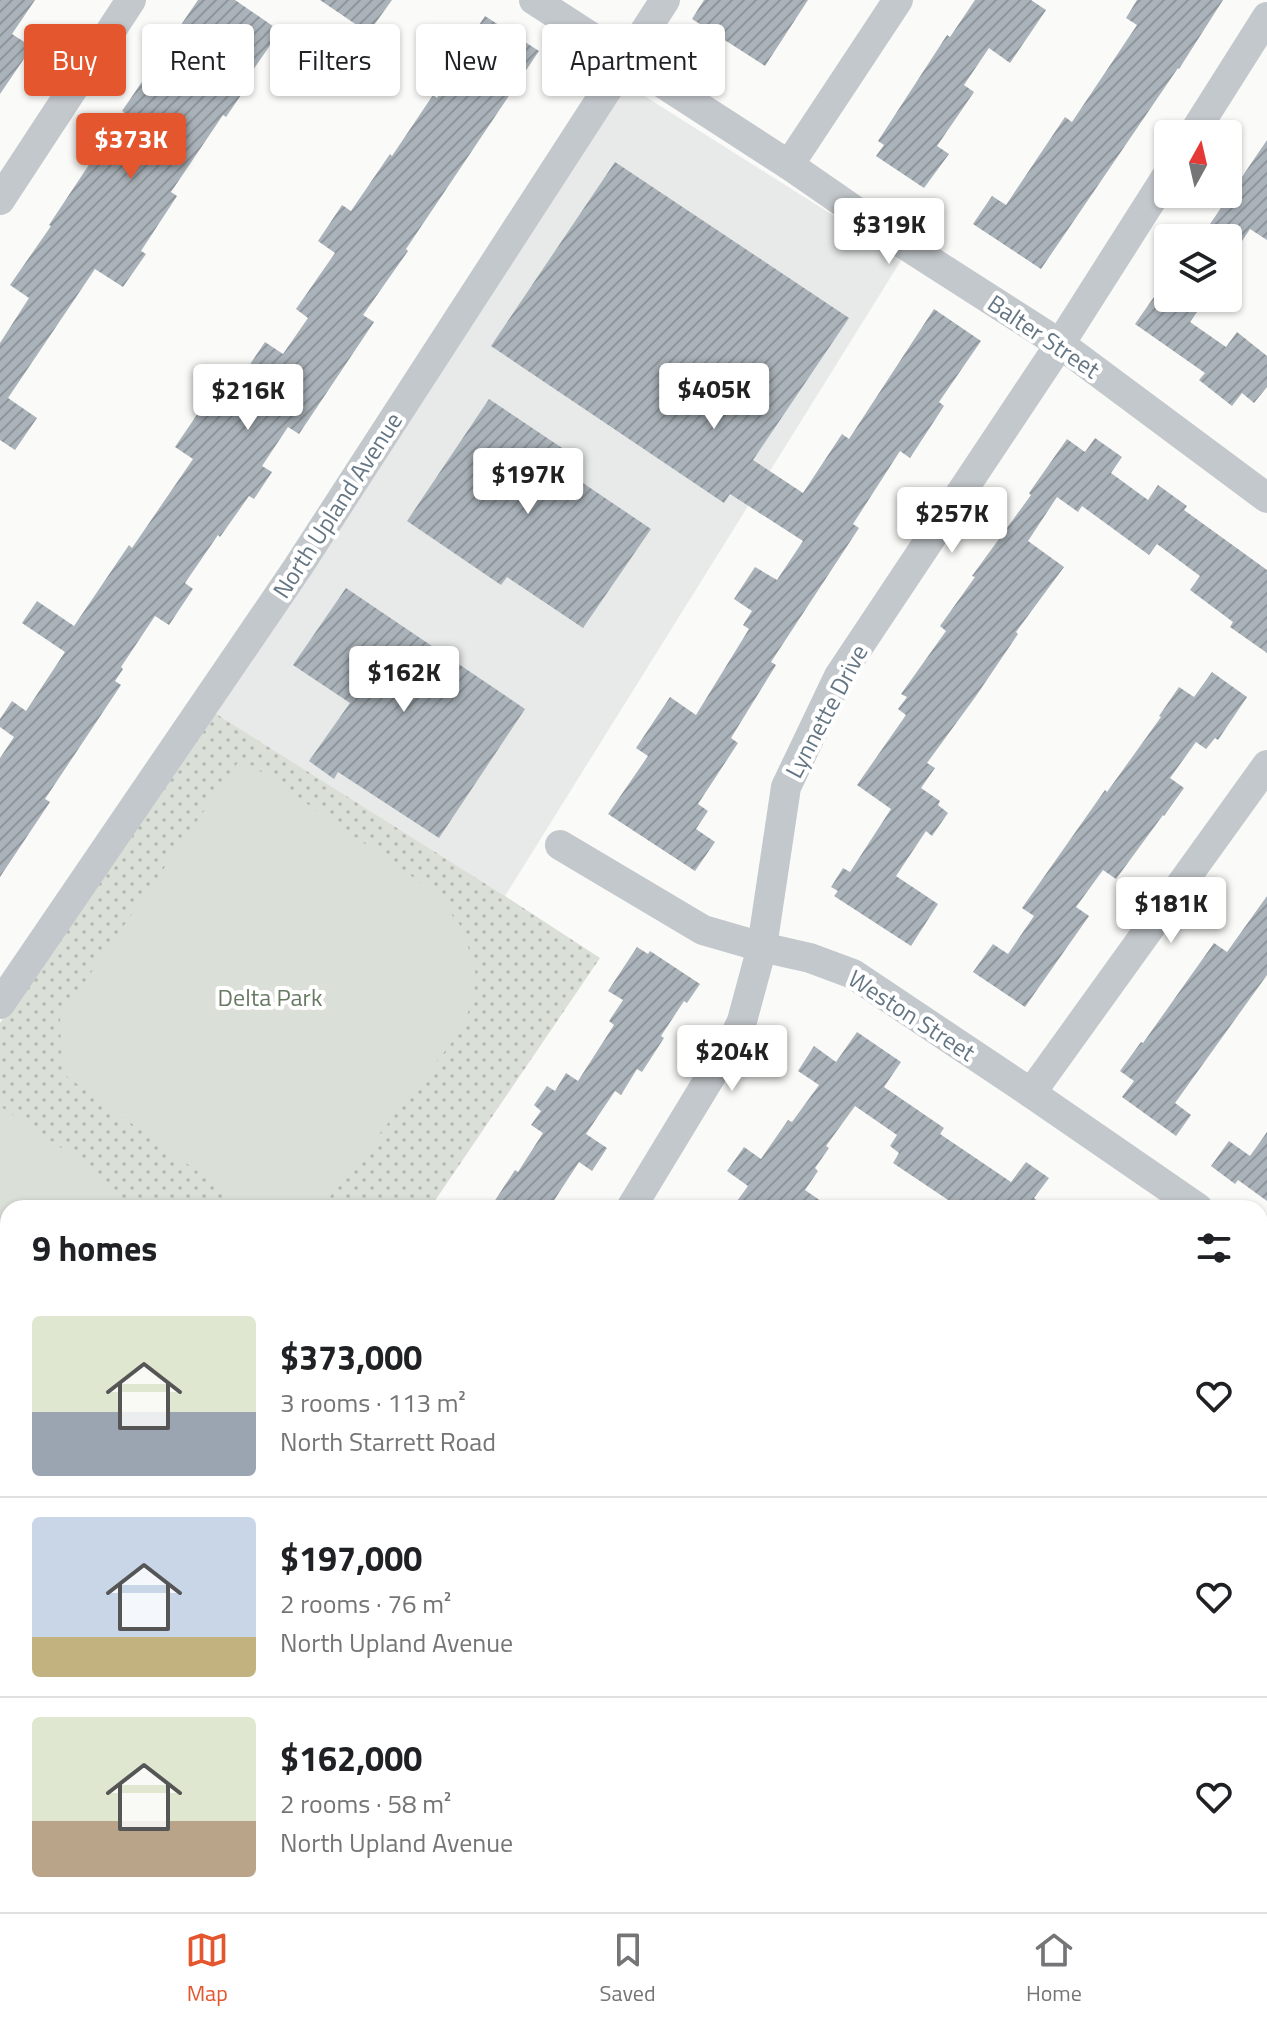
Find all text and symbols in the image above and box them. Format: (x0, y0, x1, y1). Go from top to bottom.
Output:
chip: Buy (24, 24, 126, 96)
chip: Rent (142, 24, 254, 96)
chip: Filters (270, 24, 400, 96)
chip: New (416, 24, 526, 96)
chip: Apartment (542, 24, 725, 96)
pin: $373K (75, 113, 187, 181)
text: $373K (94, 119, 168, 158)
north arrow (1154, 120, 1242, 208)
map controls (1154, 120, 1242, 312)
pin: $319K (833, 198, 945, 266)
text: $319K (852, 204, 926, 243)
button: layers (1154, 224, 1242, 312)
street label: Balter Street (981, 285, 1108, 387)
pin: $405K (658, 363, 770, 431)
pin: $216K (192, 364, 304, 432)
text: $405K (677, 369, 751, 408)
text: $216K (211, 370, 285, 409)
street label: North Upland Avenue (263, 405, 411, 605)
pin: $197K (472, 448, 584, 516)
text: $197K (491, 454, 565, 493)
pin: $257K (896, 487, 1008, 555)
text: $257K (915, 493, 989, 532)
street label: Lynnette Drive (776, 638, 876, 784)
pin: $162K (348, 646, 460, 714)
text: $162K (367, 652, 441, 691)
pin: $181K (1115, 877, 1227, 945)
text: $181K (1134, 883, 1208, 922)
street label: Weston Street (841, 960, 983, 1070)
park label: Delta Park (218, 979, 323, 1015)
pin: $204K (676, 1025, 788, 1093)
text: $204K (695, 1031, 769, 1070)
text: 9 homes (32, 1222, 157, 1274)
icon: filters (1192, 1226, 1236, 1270)
text: $373,000 (280, 1331, 422, 1383)
icon: home (96, 1348, 192, 1444)
icon: heart (1192, 1374, 1236, 1418)
text: 3 rooms · 113 m² (280, 1383, 466, 1422)
text: North Starrett Road (280, 1422, 496, 1461)
text: $197,000 (280, 1532, 422, 1584)
icon: home (96, 1549, 192, 1645)
icon: heart (1192, 1575, 1236, 1619)
text: 2 rooms · 76 m² (280, 1584, 451, 1623)
text: North Upland Avenue (280, 1623, 513, 1662)
text: $162,000 (280, 1732, 422, 1784)
icon: home (96, 1749, 192, 1845)
icon: heart (1192, 1775, 1236, 1819)
text: 2 rooms · 58 m² (280, 1784, 451, 1823)
text: North Upland Avenue (280, 1823, 513, 1862)
tab: Map (185, 1928, 229, 2010)
tab: Saved (600, 1928, 656, 2010)
tab: Home (1026, 1928, 1082, 2010)

